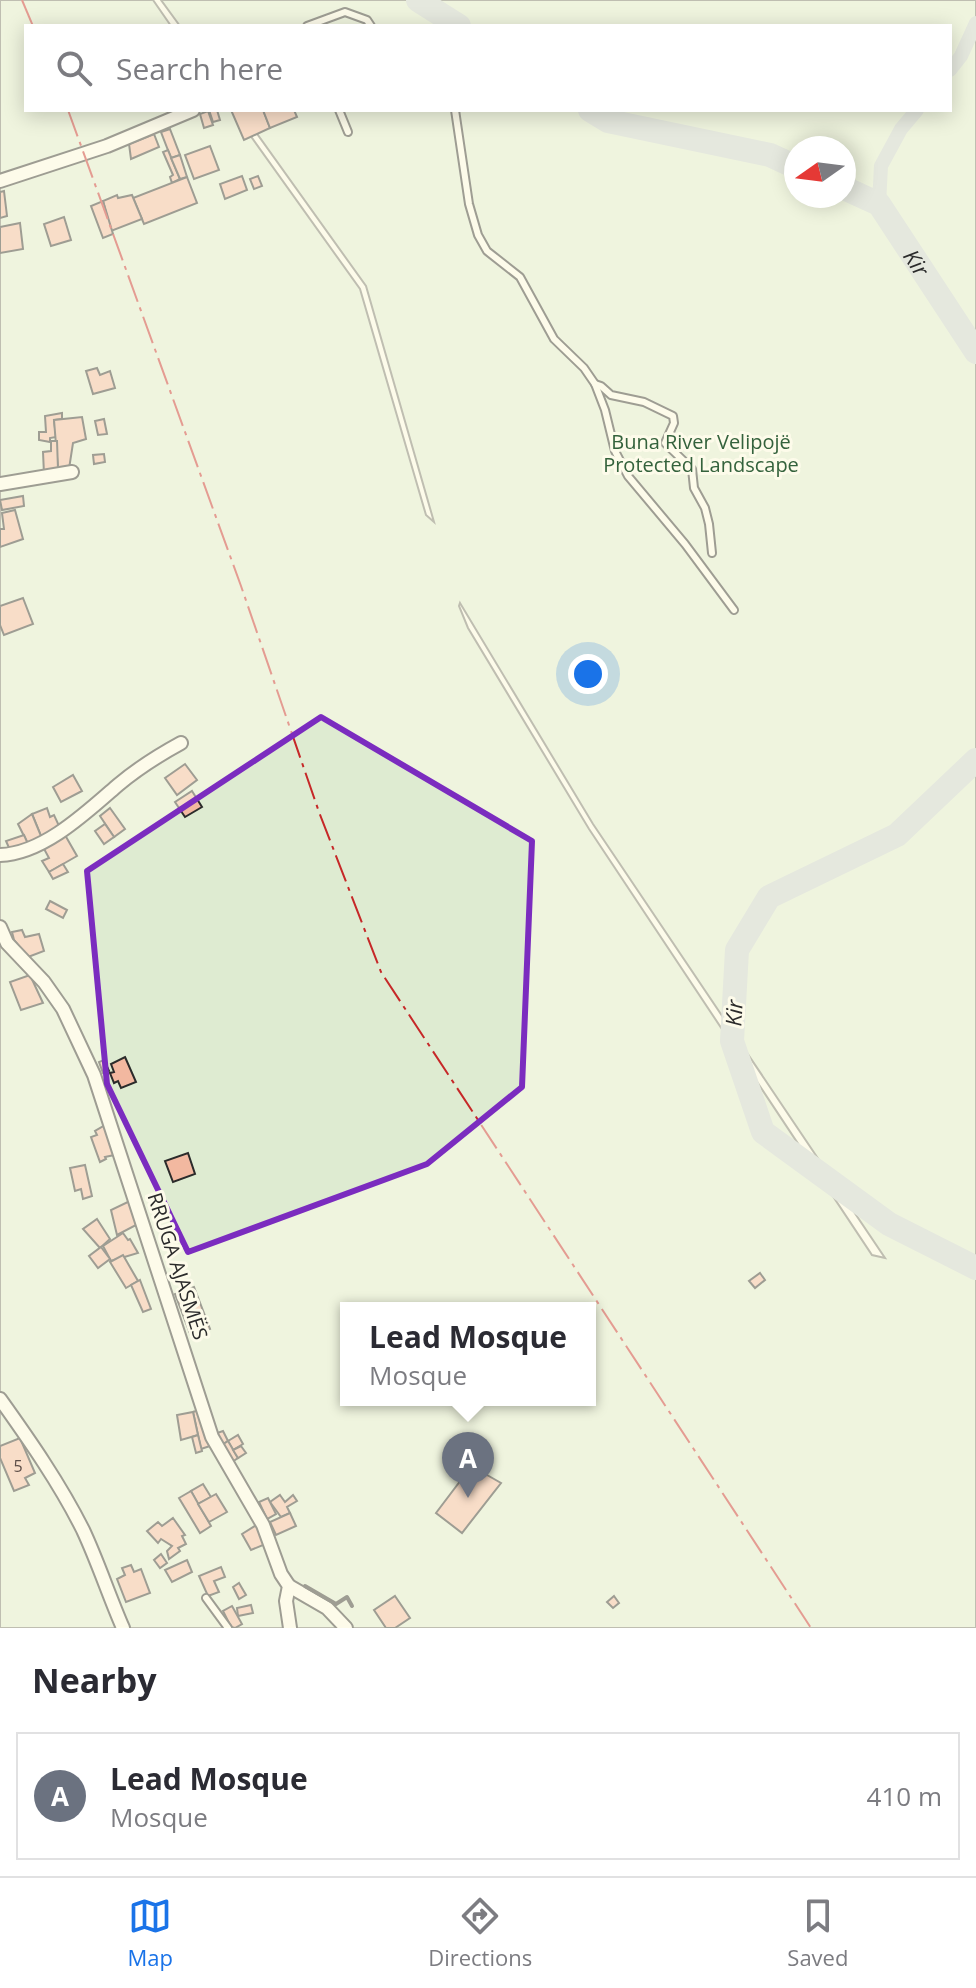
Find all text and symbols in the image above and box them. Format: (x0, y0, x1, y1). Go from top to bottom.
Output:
search box (24, 24, 952, 112)
icon: search (52, 46, 96, 90)
text: Search here (116, 48, 283, 89)
north arrow (784, 136, 856, 208)
water label: Kir (897, 243, 938, 283)
park label: Buna River Velipojë Protected Landscape (603, 428, 799, 478)
your location (568, 654, 608, 694)
water label: Kir (717, 998, 749, 1027)
street label: RRUGA AJASMËS (141, 1189, 215, 1343)
popup (340, 1302, 596, 1406)
text: Lead Mosque (369, 1316, 567, 1357)
text: Mosque (369, 1357, 467, 1393)
pin: A (442, 1432, 494, 1498)
house number: 5 (13, 1455, 23, 1477)
text: Nearby (32, 1657, 157, 1703)
text: Lead Mosque (110, 1758, 308, 1799)
text: A (51, 1778, 69, 1814)
text: 410 m (867, 1778, 942, 1814)
text: Mosque (110, 1799, 208, 1835)
tab: Map (128, 1894, 173, 1972)
tab: Directions (428, 1894, 532, 1972)
tab: Saved (787, 1894, 848, 1972)

